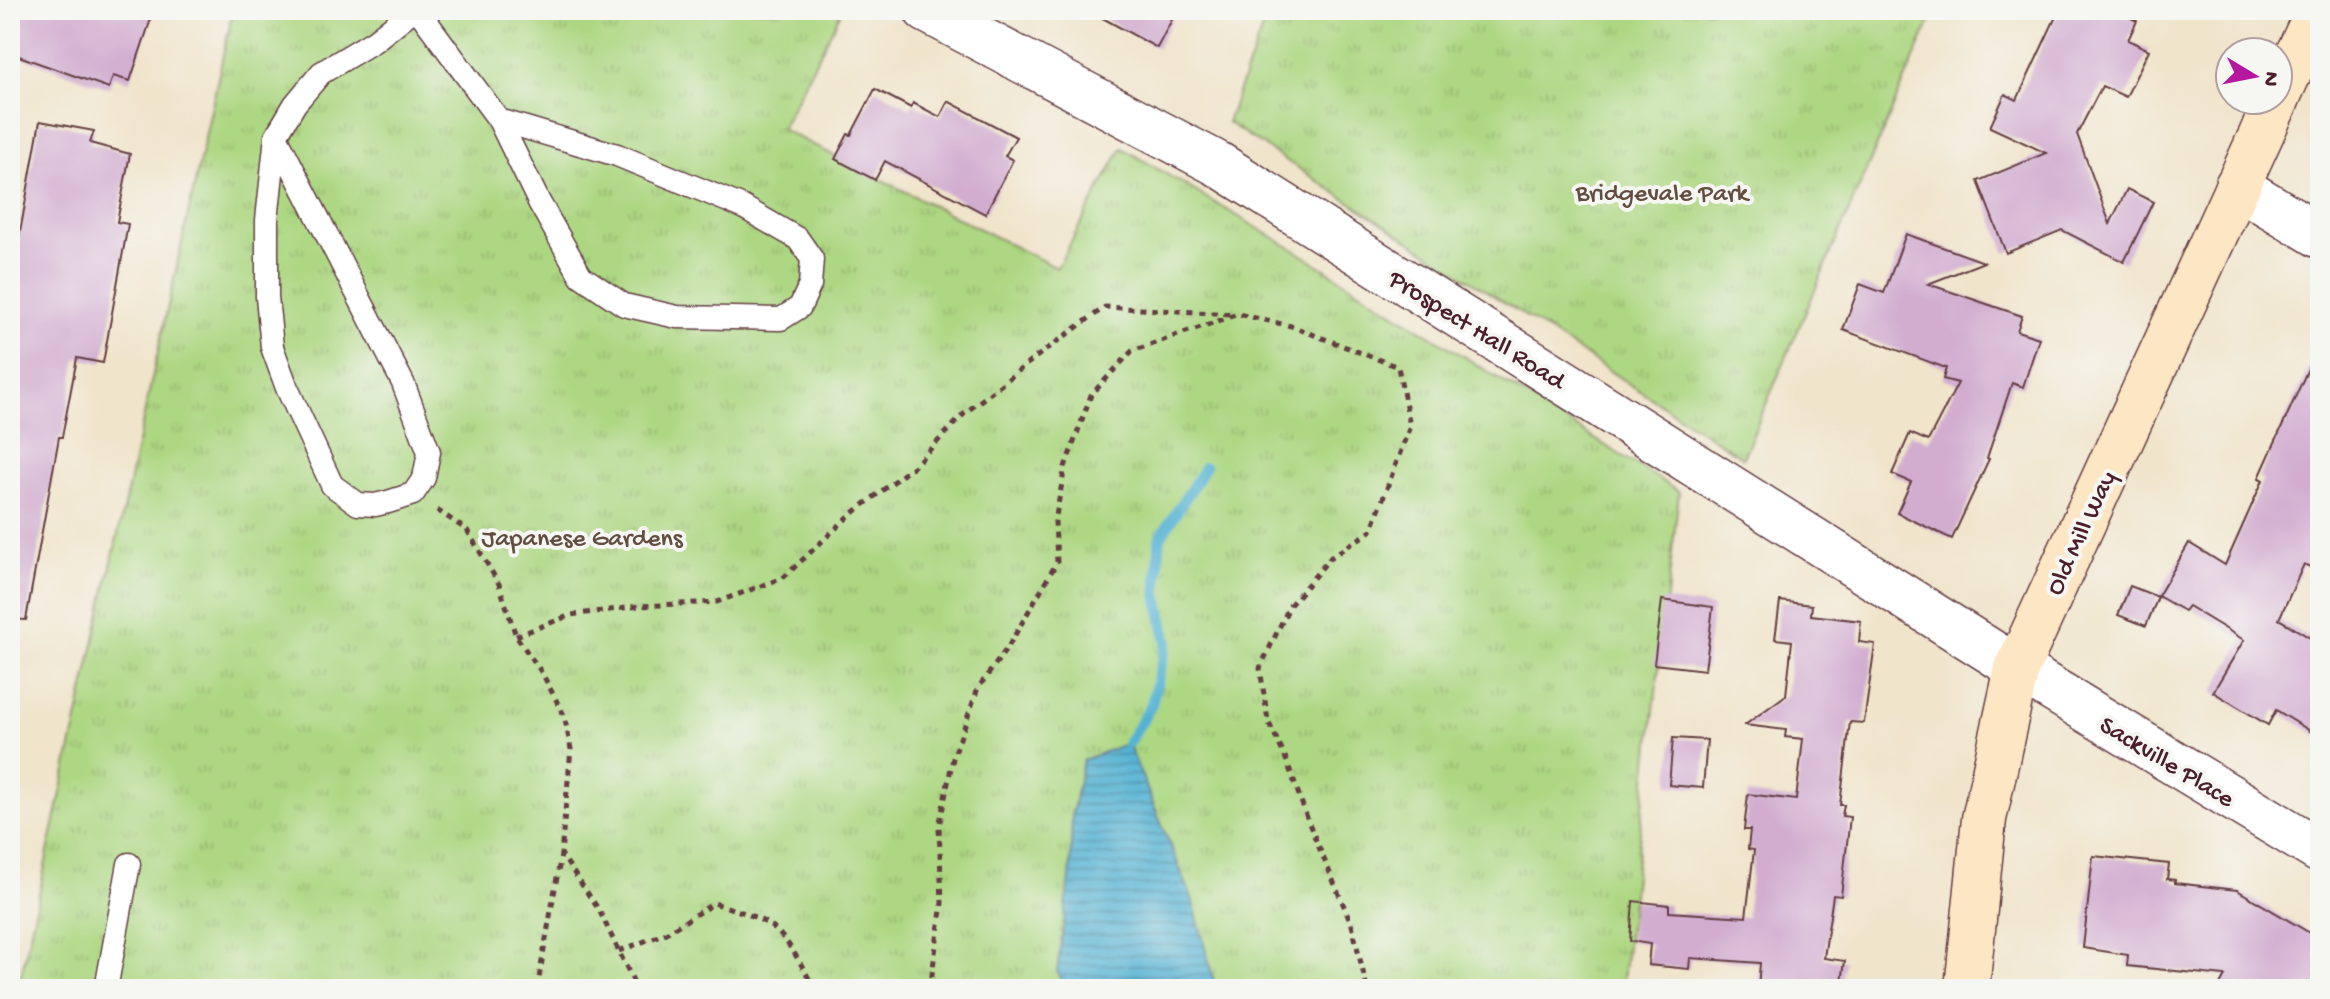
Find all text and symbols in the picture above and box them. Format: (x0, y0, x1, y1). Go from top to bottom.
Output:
north arrow (2214, 36, 2294, 116)
text: N (2256, 69, 2284, 88)
park label: Bridgevale Park (1575, 180, 1751, 211)
street label: Prospect Hall Road (1381, 265, 1571, 399)
street label: Old Mill Way (2041, 467, 2125, 601)
park label: Japanese Gardens (482, 525, 684, 556)
street label: Sackville Place (2093, 711, 2239, 817)

